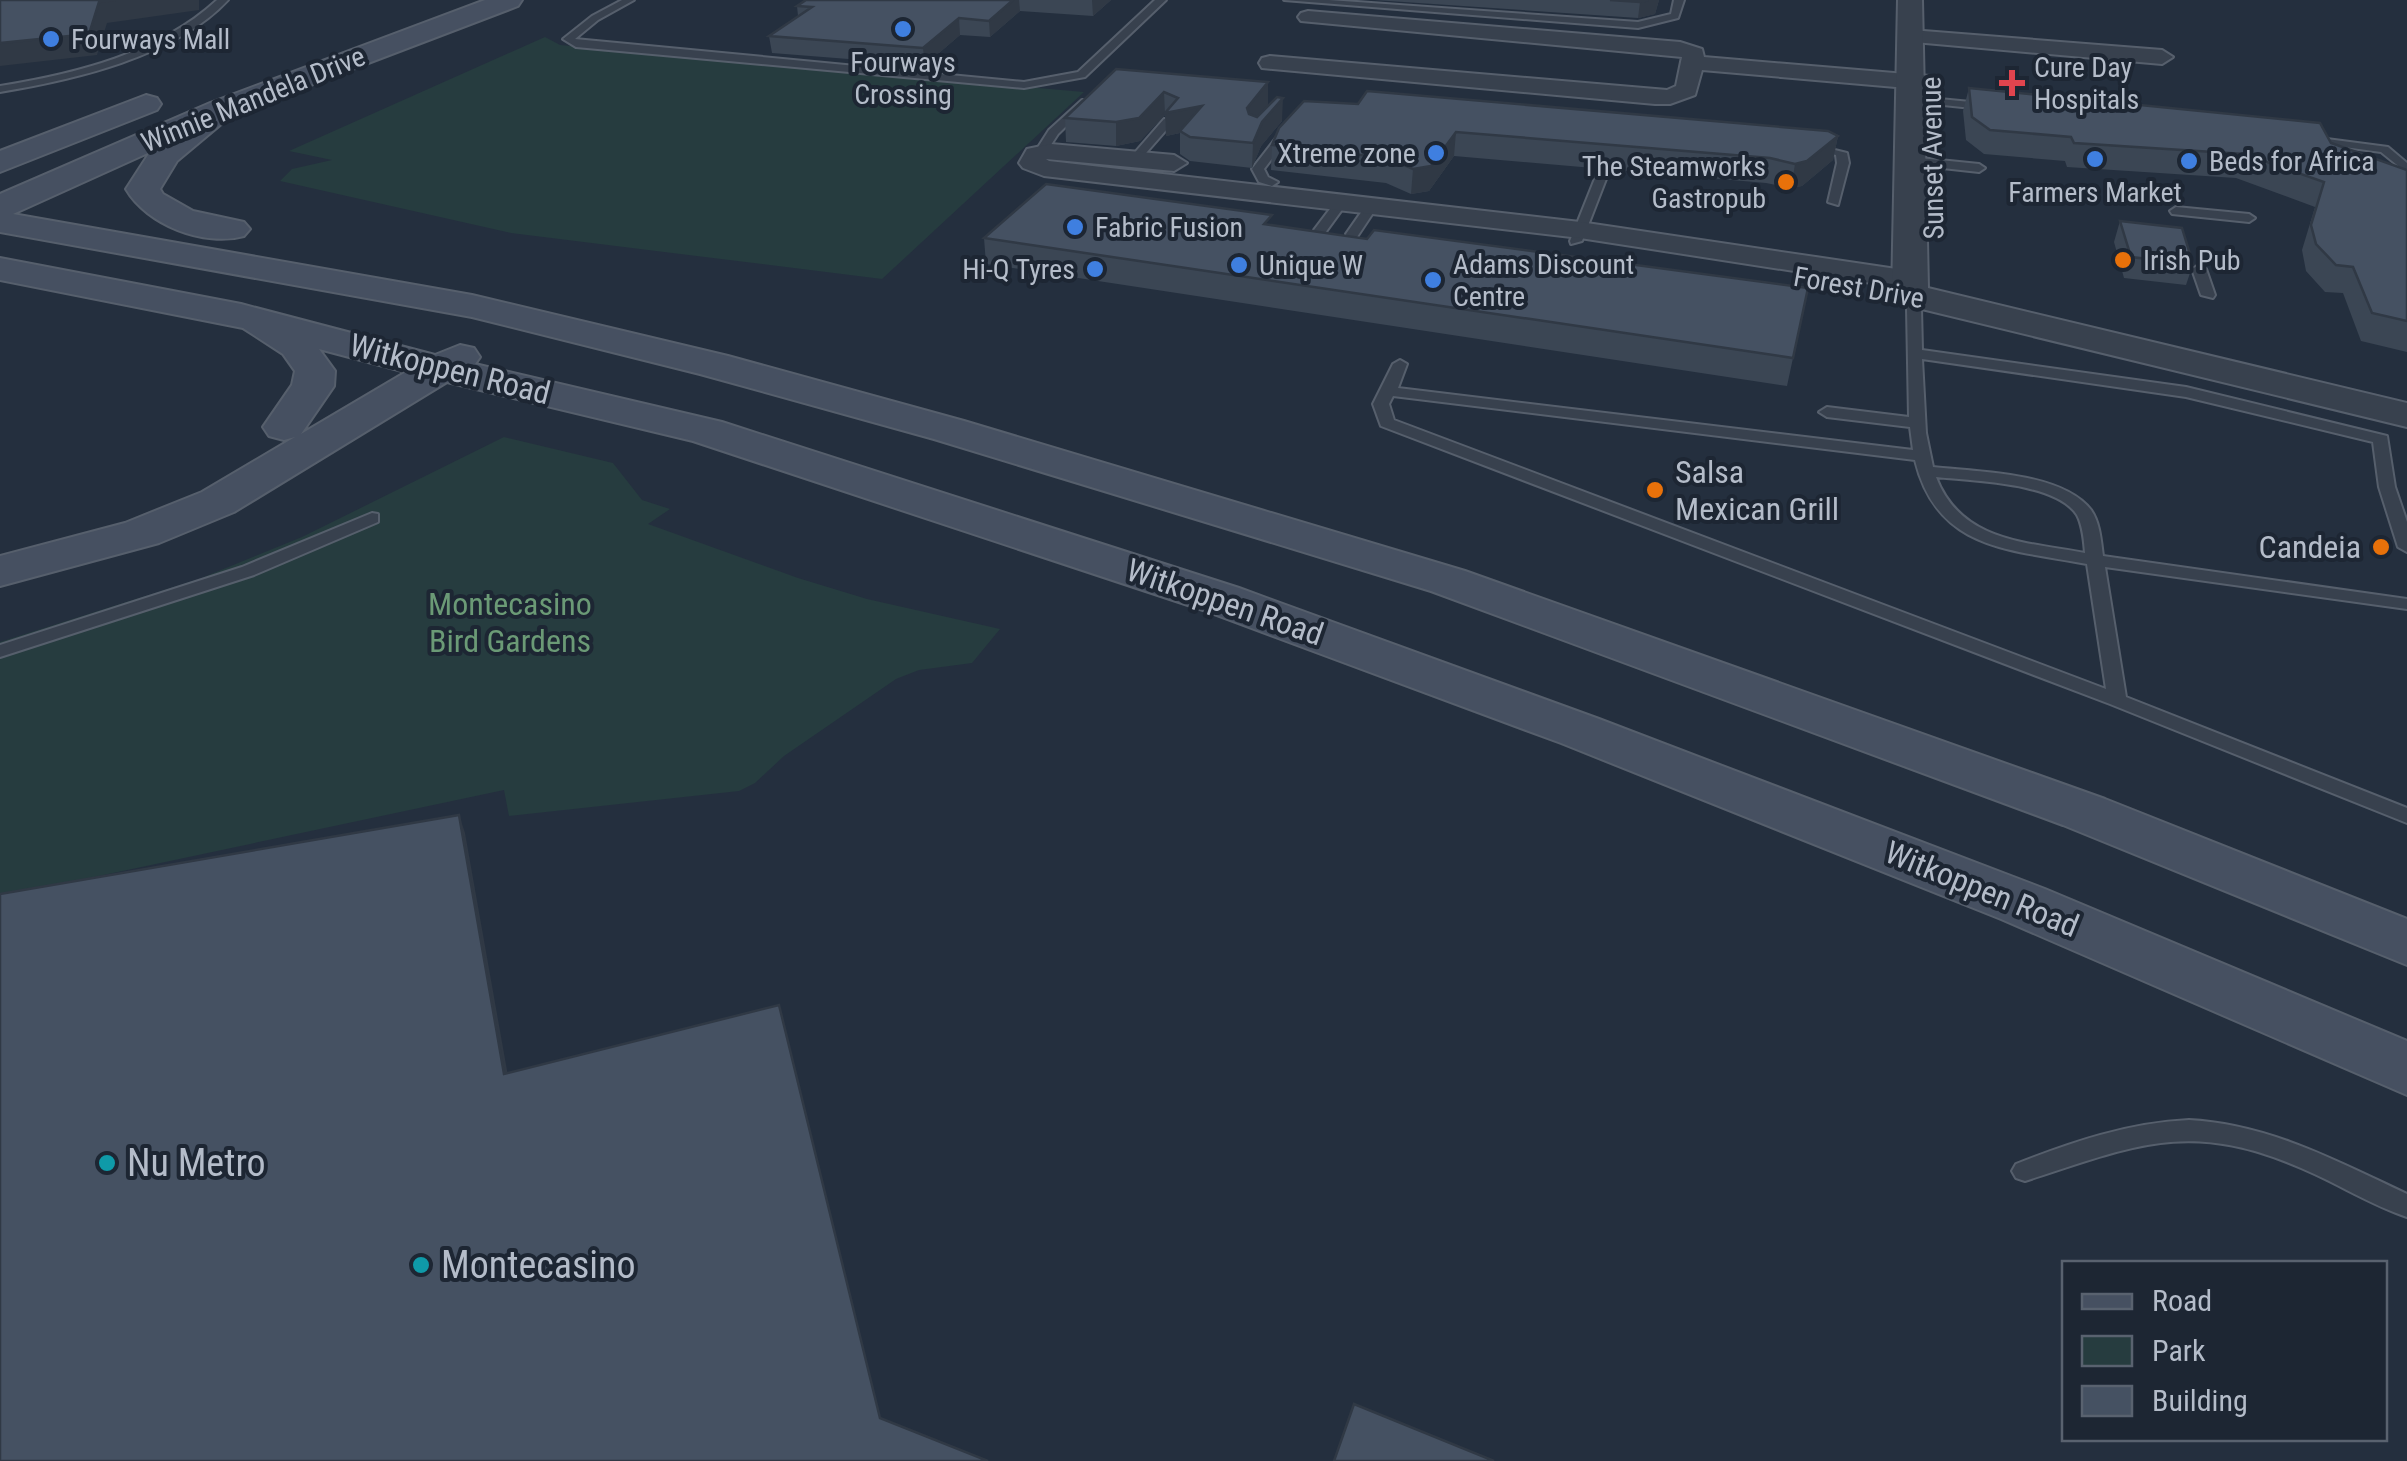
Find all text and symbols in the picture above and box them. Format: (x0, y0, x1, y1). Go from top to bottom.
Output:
marker: Fourways Crossing (892, 18, 914, 40)
place label: Fourways Mall (71, 23, 230, 56)
marker: Fourways Mall (40, 28, 62, 50)
street label: Winnie Mandela Drive (137, 40, 370, 159)
place label: Fourways Crossing (850, 46, 956, 111)
place label: Cure Day Hospitals (2034, 51, 2139, 116)
marker: Cure Day Hospitals (1999, 70, 2025, 96)
street label: Sunset Avenue (1915, 76, 1950, 240)
place label: Xtreme zone (1277, 137, 1416, 170)
marker: Xtreme zone (1425, 142, 1447, 164)
place label: Beds for Africa (2209, 145, 2375, 178)
marker: Farmers Market (2084, 148, 2106, 170)
place label: The Steamworks Gastropub (1582, 150, 1766, 215)
marker: Beds for Africa (2178, 150, 2200, 172)
marker: The Steamworks Gastropub (1775, 171, 1797, 193)
place label: Farmers Market (2008, 176, 2182, 209)
place label: Fabric Fusion (1095, 211, 1243, 244)
marker: Fabric Fusion (1064, 216, 1086, 238)
place label: Irish Pub (2143, 244, 2241, 277)
place label: Adams Discount Centre (1453, 248, 1634, 313)
place label: Unique W (1259, 249, 1363, 282)
marker: Irish Pub (2112, 249, 2134, 271)
place label: Hi-Q Tyres (962, 253, 1075, 286)
marker: Unique W (1228, 254, 1250, 276)
marker: Hi-Q Tyres (1084, 258, 1106, 280)
street label: Forest Drive (1791, 260, 1927, 315)
marker: Adams Discount Centre (1422, 269, 1444, 291)
street label: Witkoppen Road (346, 326, 554, 412)
place label: Salsa Mexican Grill (1675, 453, 1839, 528)
marker: Salsa Mexican Grill (1644, 479, 1666, 501)
place label: Candeia (2258, 528, 2361, 566)
marker: Candeia (2370, 536, 2392, 558)
street label: Witkoppen Road (1122, 551, 1328, 653)
park label: Montecasino Bird Gardens (428, 585, 592, 660)
street label: Witkoppen Road (1880, 833, 2084, 945)
place label: Nu Metro (127, 1141, 266, 1185)
marker: Nu Metro (96, 1152, 118, 1174)
place label: Montecasino (441, 1243, 636, 1287)
marker: Montecasino (410, 1254, 432, 1276)
legend (2062, 1261, 2387, 1441)
text: Road (2152, 1283, 2212, 1318)
text: Park (2152, 1333, 2206, 1368)
text: Building (2152, 1383, 2248, 1418)

